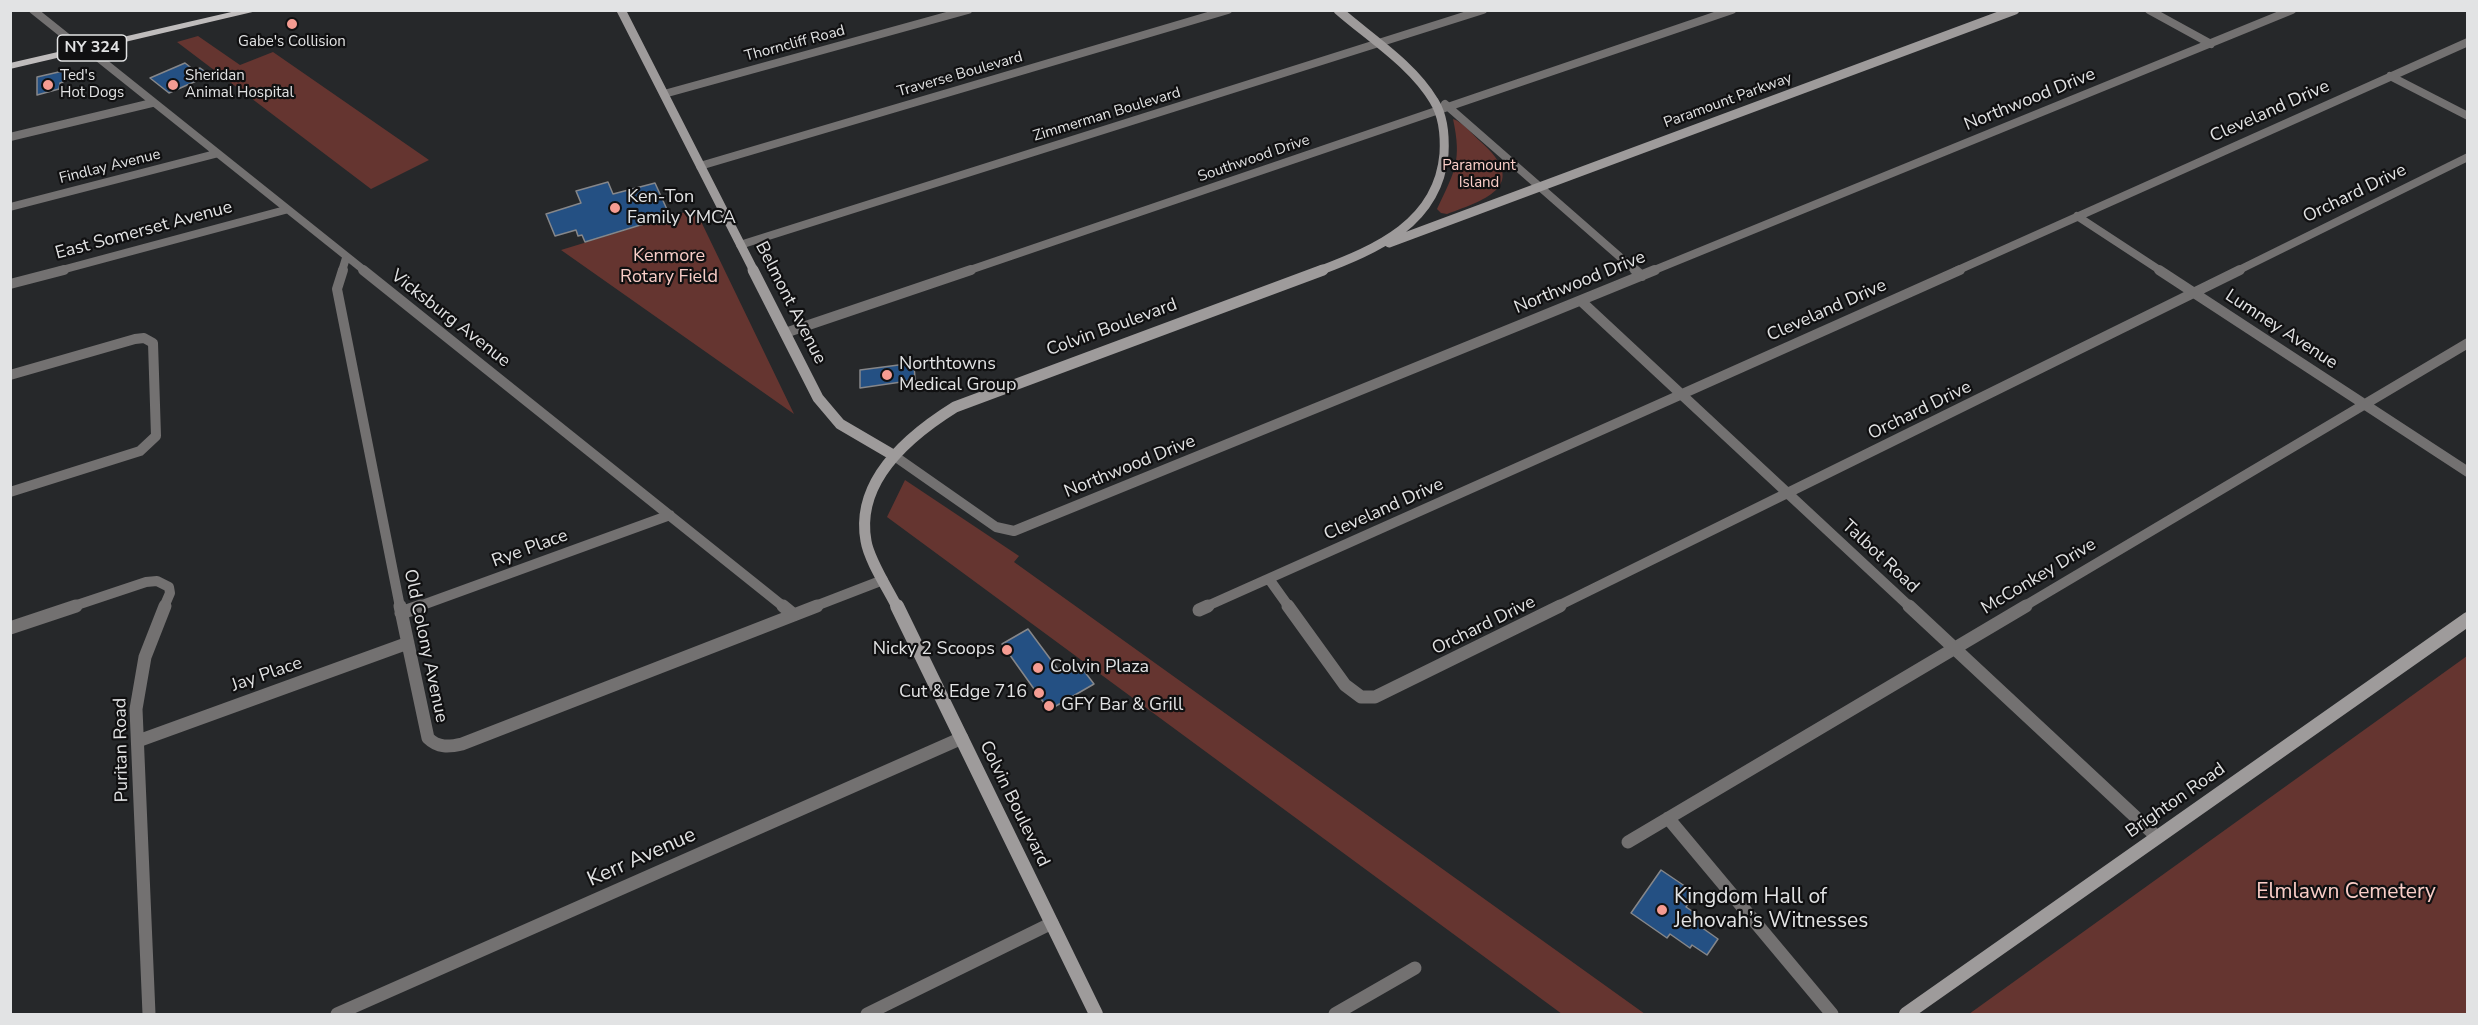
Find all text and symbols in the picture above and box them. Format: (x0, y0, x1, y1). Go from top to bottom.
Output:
marker: Gabe's Collision (285, 17, 299, 31)
street label: Thorncliff Road (743, 22, 847, 66)
place label: Gabe's Collision (238, 33, 346, 51)
road number: NY 324 (58, 35, 127, 61)
street label: Traverse Boulevard (895, 48, 1025, 102)
street label: Northwood Drive (1961, 64, 2099, 136)
place label: Ted's Hot Dogs (60, 67, 124, 102)
place label: Sheridan Animal Hospital (185, 67, 294, 102)
street label: Paramount Parkway (1661, 69, 1795, 133)
street label: Cleveland Drive (2207, 76, 2333, 148)
marker: Ted's Hot Dogs (41, 78, 55, 92)
marker: Sheridan Animal Hospital (166, 78, 180, 92)
street label: Zimmerman Boulevard (1031, 84, 1183, 146)
street label: Southwood Drive (1196, 131, 1312, 187)
street label: Findlay Avenue (57, 146, 163, 188)
park label: Paramount Island (1442, 157, 1516, 192)
street label: Orchard Drive (2300, 160, 2410, 228)
place label: Ken-Ton Family YMCA (627, 187, 736, 230)
street label: East Somerset Avenue (53, 197, 235, 265)
marker: Ken-Ton Family YMCA (608, 201, 622, 215)
street label: Belmont Avenue (750, 238, 830, 368)
park label: Kenmore Rotary Field (620, 246, 718, 288)
street label: Northwood Drive (1511, 247, 1649, 319)
street label: Vicksburg Avenue (386, 266, 514, 372)
street label: Cleveland Drive (1764, 275, 1890, 347)
street label: Lumney Avenue (2221, 286, 2341, 374)
street label: Colvin Boulevard (1044, 294, 1180, 362)
place label: Northtowns Medical Group (899, 354, 1016, 397)
marker: Northtowns Medical Group (880, 368, 894, 382)
street label: Orchard Drive (1865, 377, 1975, 445)
street label: Northwood Drive (1061, 431, 1199, 503)
street label: Cleveland Drive (1321, 474, 1447, 546)
street label: Talbot Road (1837, 516, 1923, 598)
street label: Rye Place (489, 525, 571, 573)
street label: McConkey Drive (1978, 534, 2100, 620)
street label: Old Colony Avenue (398, 567, 452, 725)
street label: Orchard Drive (1429, 592, 1539, 660)
place label: Nicky 2 Scoops (873, 639, 995, 661)
marker: Nicky 2 Scoops (1000, 643, 1014, 657)
street label: Jay Place (229, 653, 305, 697)
place label: Colvin Plaza (1050, 657, 1149, 679)
marker: Colvin Plaza (1031, 661, 1045, 675)
place label: Cut & Edge 716 (899, 682, 1027, 704)
marker: Cut & Edge 716 (1032, 686, 1046, 700)
place label: GFY Bar & Grill (1061, 695, 1183, 717)
street label: Puritan Road (110, 698, 134, 802)
marker: GFY Bar & Grill (1042, 699, 1056, 713)
street label: Colvin Boulevard (974, 738, 1054, 870)
street label: Brighton Road (2122, 759, 2230, 843)
street label: Kerr Avenue (584, 823, 700, 893)
park label: Elmlawn Cemetery (2256, 880, 2436, 906)
place label: Kingdom Hall of Jehovah’s Witnesses (1674, 885, 1868, 935)
marker: Kingdom Hall of Jehovah’s Witnesses (1655, 903, 1669, 917)

